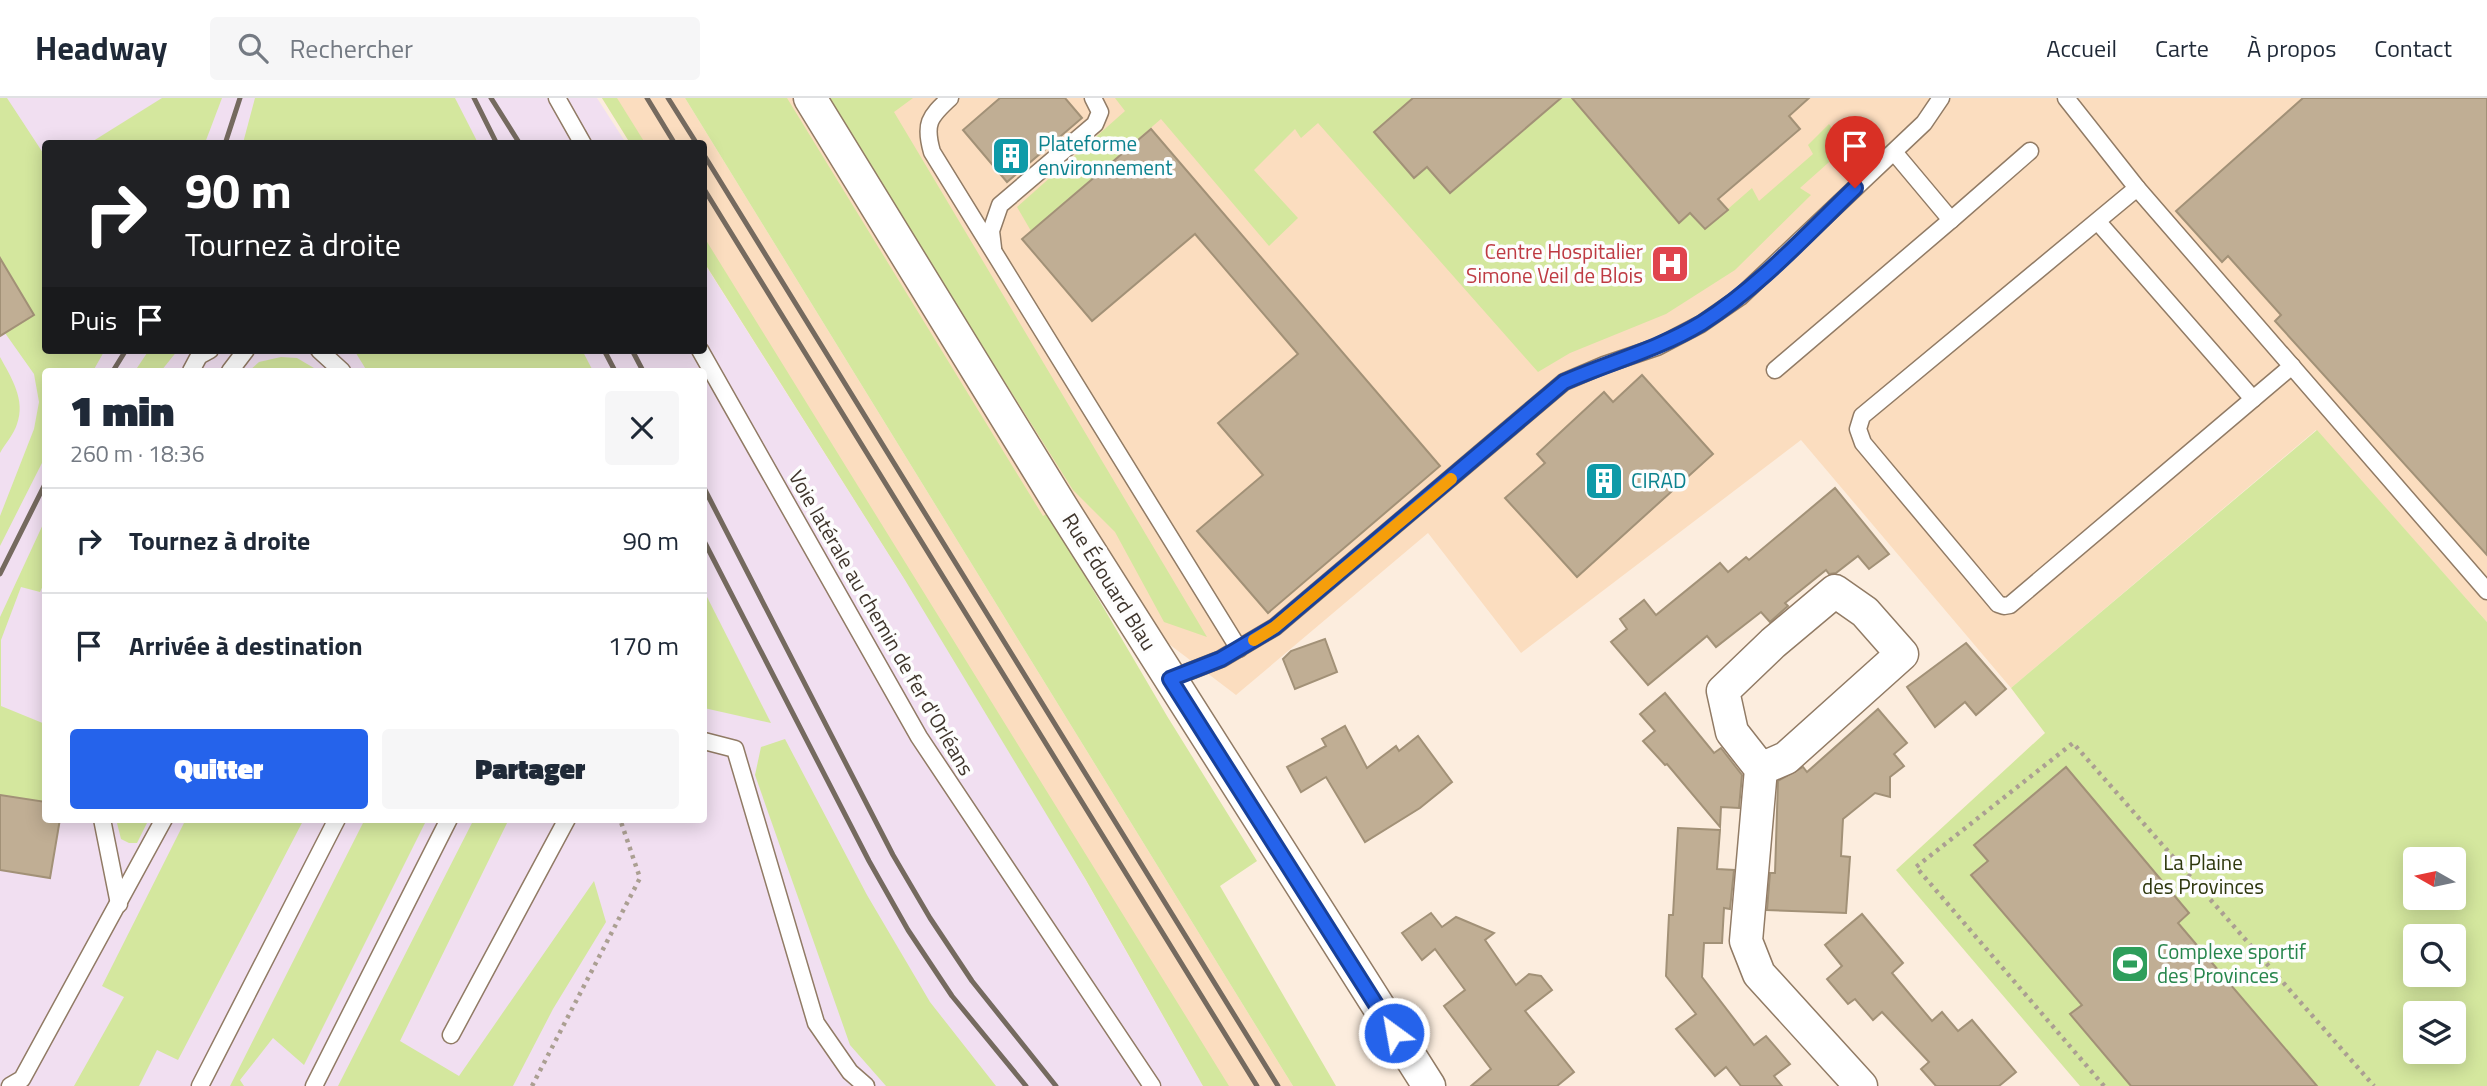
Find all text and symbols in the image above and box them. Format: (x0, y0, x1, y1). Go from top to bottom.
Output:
search box (210, 17, 700, 80)
text: Headway (35, 23, 168, 73)
icon: search (234, 29, 272, 67)
text: Rechercher (290, 29, 413, 68)
text: Accueil (2046, 30, 2117, 66)
text: Carte (2155, 30, 2209, 66)
text: À propos (2247, 30, 2336, 66)
text: Contact (2374, 30, 2452, 66)
pin (1825, 116, 1885, 188)
place label: Plateforme environnement (1038, 127, 1173, 183)
icon: arrive (1836, 127, 1874, 165)
building icon: Plateforme environnement (990, 135, 1032, 177)
text: 90 m (185, 152, 292, 227)
icon: right (70, 168, 161, 259)
text: Tournez à droite (185, 220, 401, 268)
place label: Centre Hospitalier Simone Veil de Blois (1466, 235, 1643, 291)
hospital icon: Centre Hospitalier Simone Veil de Blois (1649, 243, 1691, 285)
text: Puis (70, 301, 117, 340)
icon: arrive (131, 301, 169, 339)
text: 1 min (70, 378, 174, 442)
button: close (605, 391, 679, 465)
text: 260 m · 18:36 (70, 436, 205, 471)
building icon: CIRAD (1583, 460, 1625, 502)
street label: Voie latérale au chemin de fer d'Orléans (781, 464, 983, 781)
place label: CIRAD (1631, 464, 1686, 496)
street label: Rue Édouard Blau (1055, 507, 1165, 656)
text: Tournez à droite (129, 521, 310, 560)
text: 90 m (622, 521, 679, 560)
icon: right (70, 522, 108, 560)
text: Arrivée à destination (129, 626, 363, 665)
text: 170 m (608, 626, 679, 665)
icon: arrive (70, 627, 108, 665)
button: Quitter (70, 729, 368, 809)
button: Partager (382, 729, 679, 809)
park label: La Plaine des Provinces (2142, 846, 2264, 902)
north arrow (2403, 847, 2466, 910)
map controls (2403, 847, 2466, 1064)
button: search (2403, 924, 2466, 987)
place label: Complexe sportif des Provinces (2157, 935, 2306, 991)
sports icon: Complexe sportif des Provinces (2109, 943, 2151, 985)
position arrow (1357, 996, 1431, 1070)
button: layers (2403, 1001, 2466, 1064)

